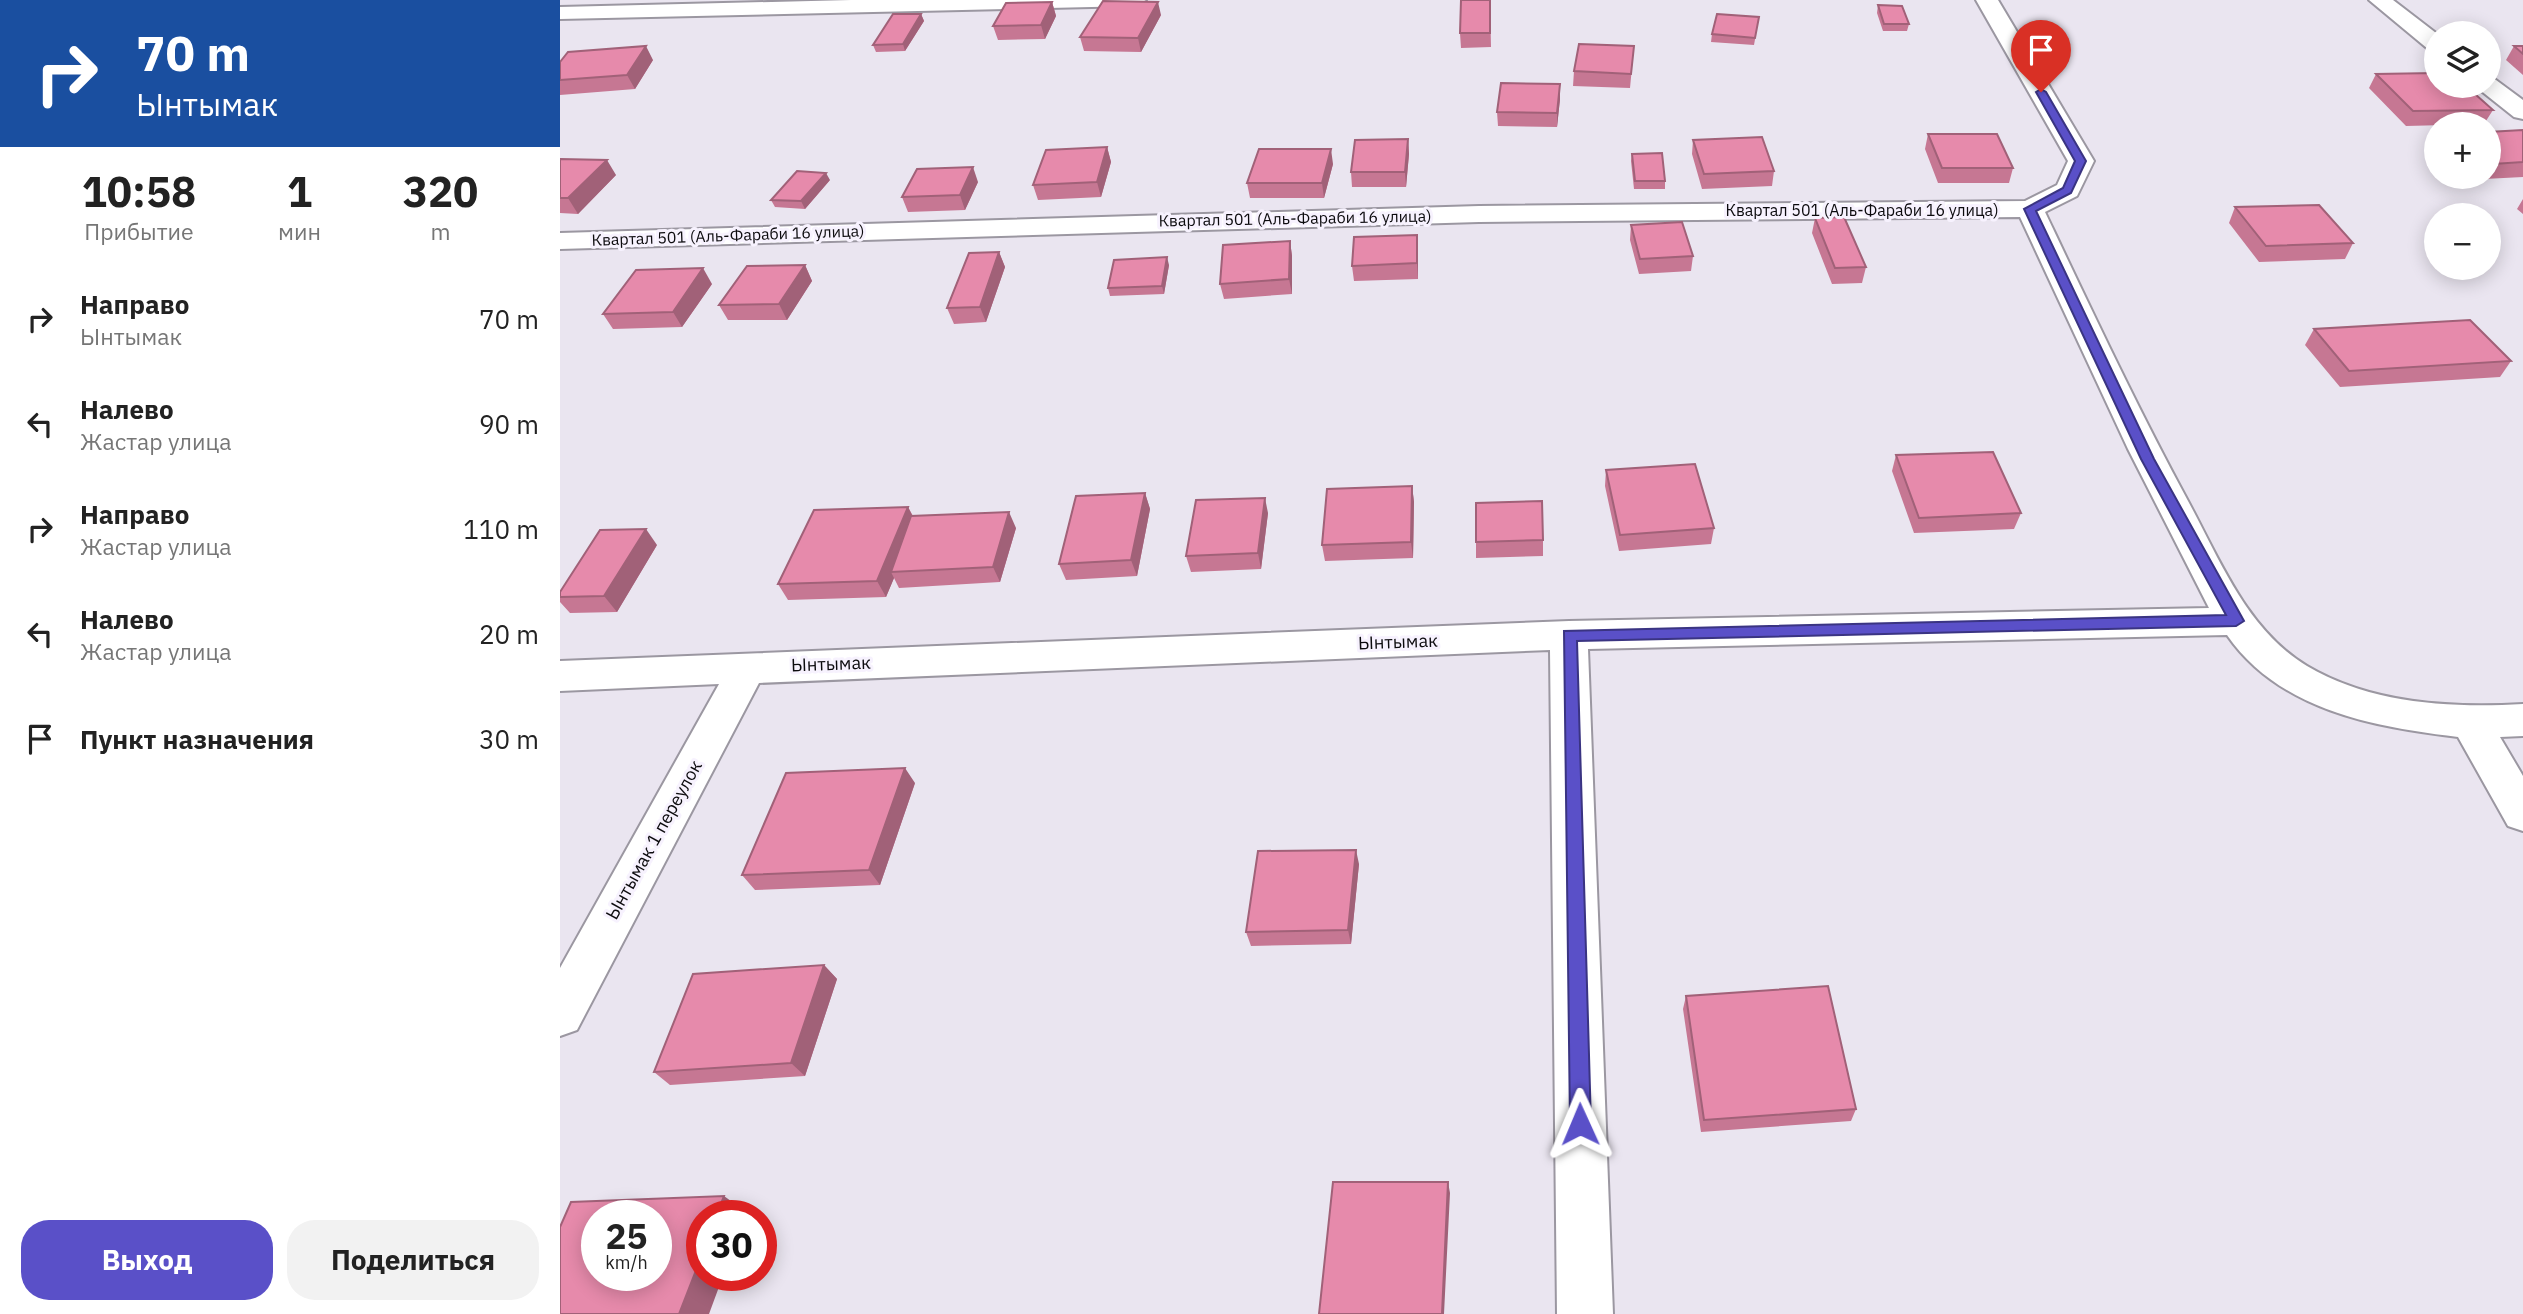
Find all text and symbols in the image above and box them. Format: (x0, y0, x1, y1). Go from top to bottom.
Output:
pin (2011, 20, 2071, 92)
text: 70 m (136, 21, 250, 84)
map controls (2424, 21, 2501, 280)
button: layers (2424, 21, 2501, 98)
icon: right (21, 28, 112, 119)
icon: arrive (2022, 31, 2060, 69)
text: Ынтымак (136, 83, 278, 125)
button: + (2424, 112, 2501, 189)
text: 10:58 (82, 164, 196, 219)
text: 1 (287, 164, 312, 219)
text: 320 (403, 164, 478, 219)
street label: Квартал 501 (Аль-Фараби 16 улица) (1726, 200, 1999, 220)
button: − (2424, 203, 2501, 280)
street label: Квартал 501 (Аль-Фараби 16 улица) (1158, 206, 1432, 230)
text: Прибытие (84, 216, 194, 246)
text: мин (278, 216, 321, 246)
text: m (430, 216, 451, 246)
street label: Квартал 501 (Аль-Фараби 16 улица) (591, 220, 865, 250)
text: Направо (80, 287, 189, 321)
icon: right (21, 300, 59, 338)
text: 70 m (479, 302, 539, 336)
text: Ынтымак (80, 321, 182, 351)
text: Налево (80, 392, 174, 426)
icon: left (21, 405, 59, 443)
text: 90 m (479, 407, 539, 441)
text: Жастар улица (80, 426, 232, 456)
text: Направо (80, 497, 189, 531)
icon: right (21, 510, 59, 548)
text: 110 m (463, 512, 539, 546)
text: Жастар улица (80, 531, 232, 561)
text: Налево (80, 602, 174, 636)
icon: left (21, 615, 59, 653)
text: 20 m (479, 617, 539, 651)
street label: Ынтымак (1358, 629, 1438, 654)
text: Жастар улица (80, 636, 232, 666)
street label: Ынтымак (791, 651, 871, 676)
icon: arrive (21, 720, 59, 758)
text: Пункт назначения (80, 722, 314, 756)
text: 30 m (479, 722, 539, 756)
street label: Ынтымак 1 переулок (600, 756, 707, 923)
position arrow (1543, 1087, 1617, 1161)
speed limit sign: 30 (686, 1200, 777, 1291)
text: 25 (605, 1213, 648, 1259)
button: Выход (21, 1220, 273, 1300)
button: Поделиться (287, 1220, 539, 1300)
text: km/h (605, 1251, 648, 1274)

